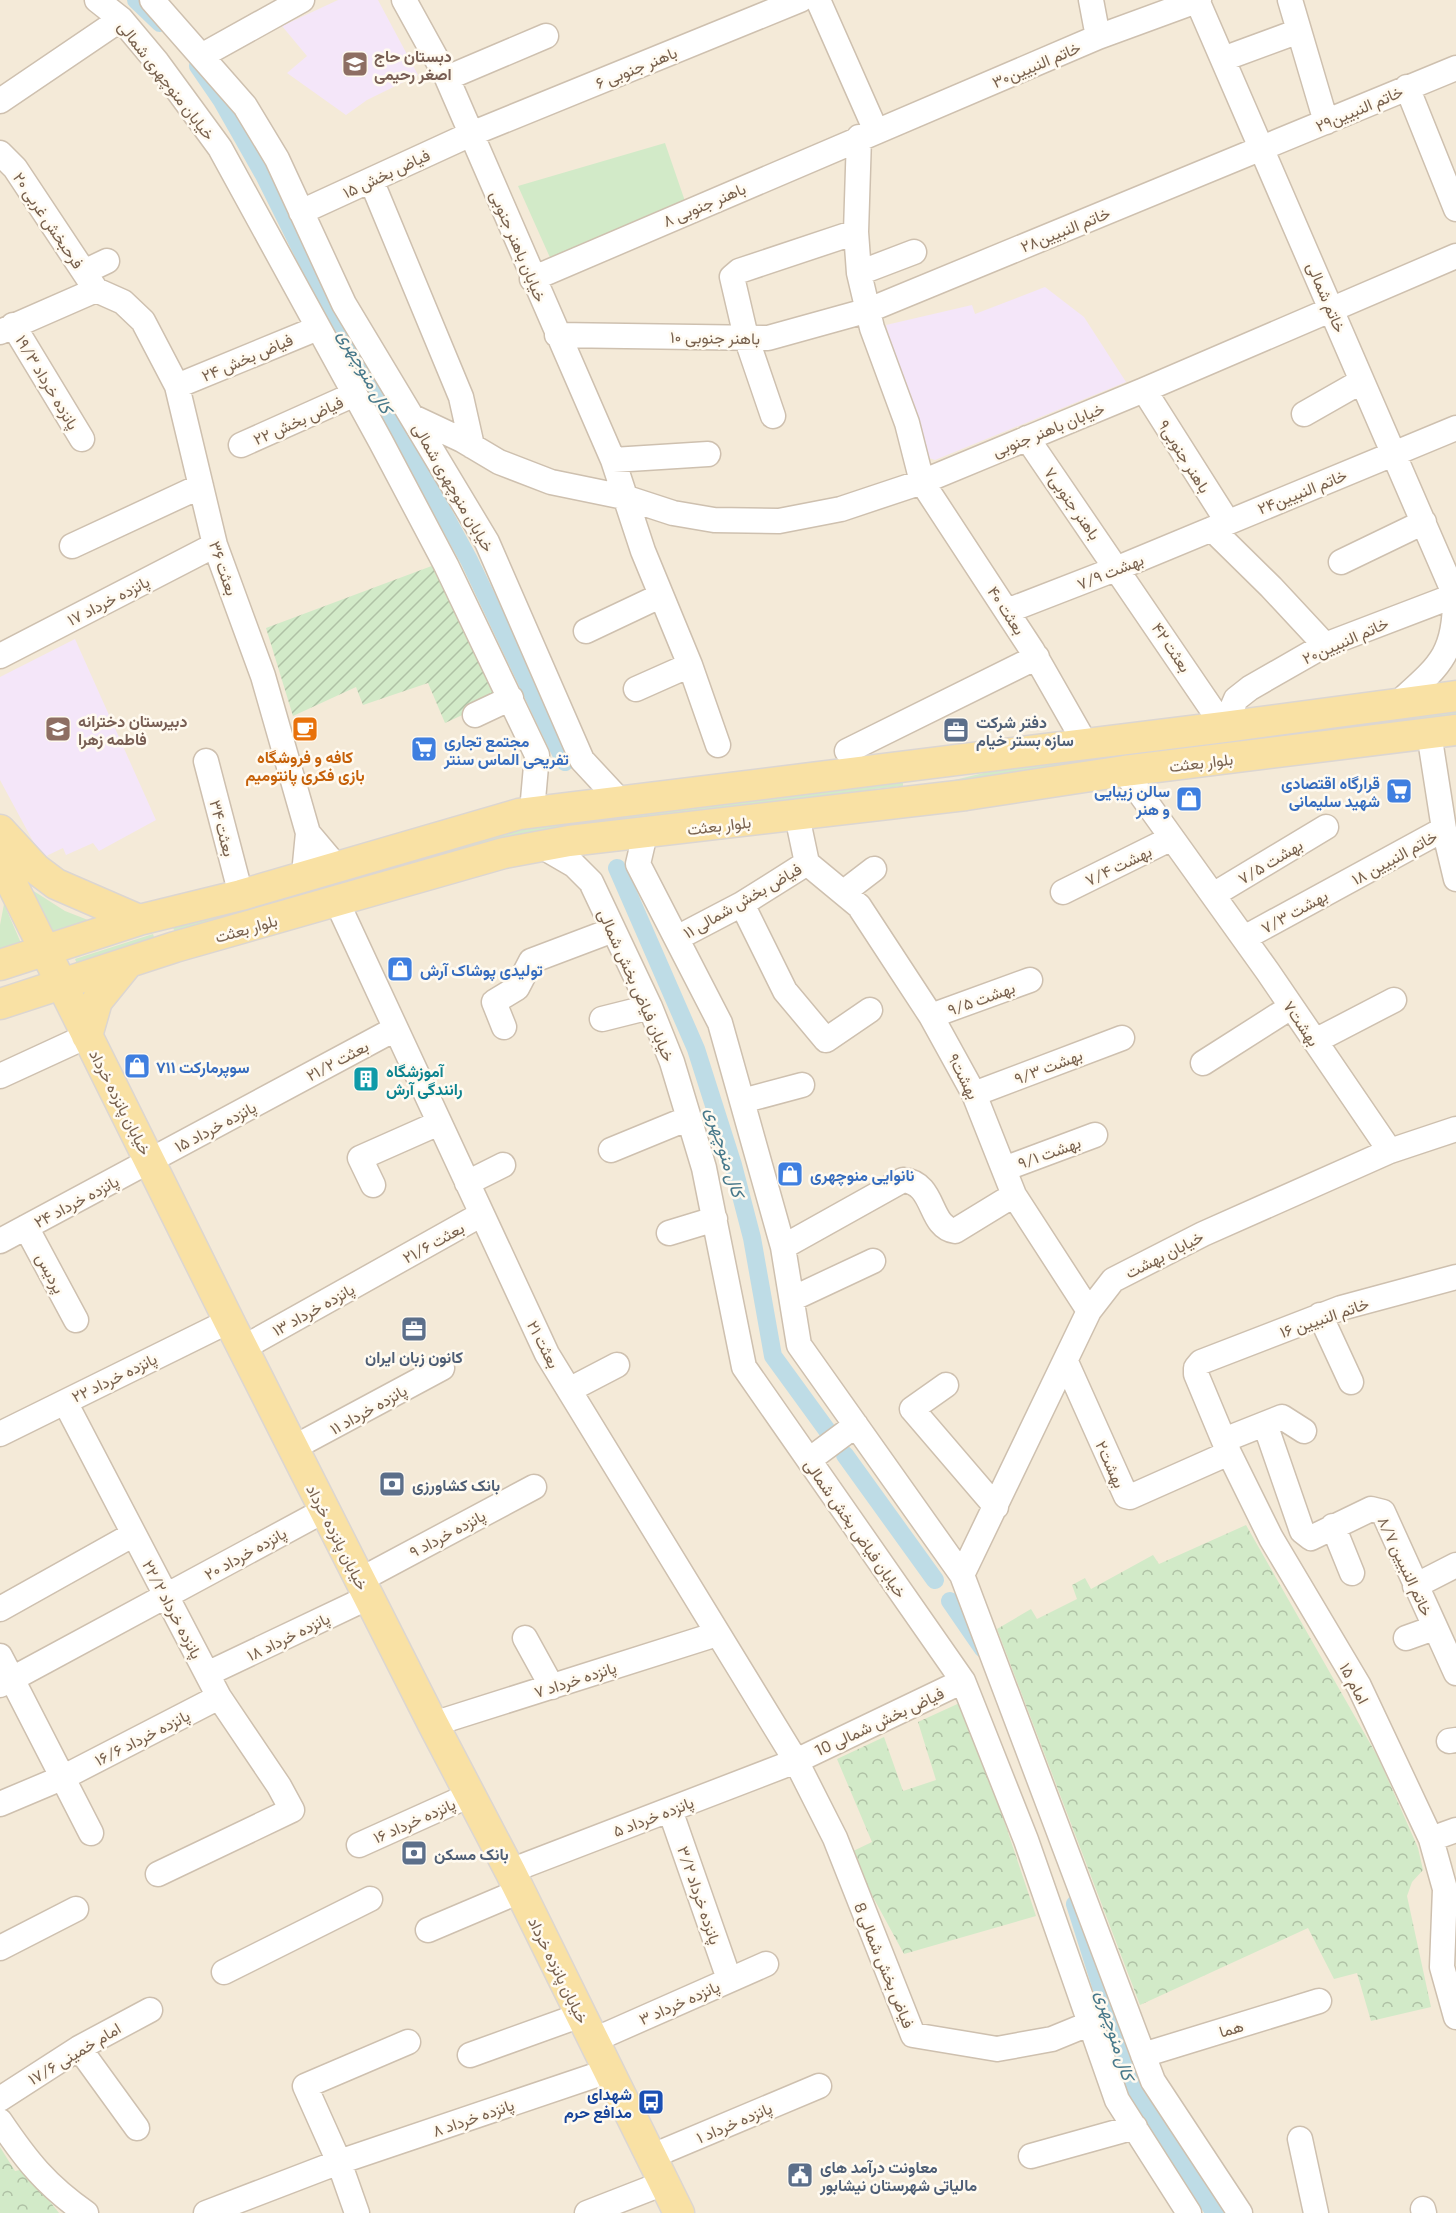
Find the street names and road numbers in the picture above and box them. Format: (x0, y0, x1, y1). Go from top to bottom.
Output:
street label: خیابان منوچهری شمالی (112, 17, 220, 145)
street label: خاتم النبیین۳۰ (989, 37, 1084, 93)
street label: باهنر جنوبی ۶ (592, 42, 680, 94)
street label: خاتم النبیین۲۹ (1312, 81, 1407, 137)
street label: فیاض بخش ۱۵ (339, 145, 433, 203)
street label: فرحبخش غربی ۲۰ (8, 168, 88, 273)
street label: باهنر جنوبی ۸ (660, 178, 749, 232)
street label: خیابان باهنر جنوبی (485, 188, 551, 306)
street label: خاتم النبیین۲۸ (1017, 202, 1114, 257)
street label: خاتم شمالی (1302, 259, 1350, 336)
street label: باهنر جنوبی ۱۰ (670, 327, 760, 349)
street label: فیاض بخش ۲۴ (198, 329, 296, 387)
street label: پانزده خرداد ۱۹/۳ (10, 331, 84, 434)
street label: فیاض بخش ۲۲ (250, 392, 347, 450)
street label: خیابان باهنر جنوبی (989, 398, 1108, 462)
street label: باهنر جنوبی۹ (1153, 416, 1215, 497)
street label: خیابان منوچهری شمالی (407, 419, 499, 557)
street label: باهنر جنوبی۷ (1039, 463, 1105, 544)
street label: خاتم النبیین۲۴ (1255, 464, 1350, 519)
street label: بعثت ۳۶ (205, 538, 242, 598)
street label: بهشت ۷/۹ (1074, 549, 1147, 595)
street label: پانزده خرداد ۱۷ (64, 571, 154, 631)
street label: بعثت ۴۰ (984, 582, 1030, 638)
street label: خاتم النبیین۲۰ (1299, 612, 1392, 669)
street label: بعثت ۴۲ (1148, 619, 1195, 676)
street label: بلوار بعثت (1168, 749, 1234, 777)
street label: بعثت ۳۴ (205, 798, 240, 859)
street label: بلوار بعثت (686, 812, 752, 840)
street label: خاتم النبیین ۱۸ (1348, 826, 1441, 890)
street label: بهشت ۷/۵ (1234, 834, 1307, 889)
street label: بهشت ۷/۴ (1082, 841, 1155, 891)
street label: فیاض بخش شمالی ۱۱ (679, 858, 806, 943)
street label: بهشت ۷/۳ (1258, 885, 1331, 939)
street label: خیابان فیاض بخش شمالی (593, 906, 679, 1065)
street label: بلوار بعثت (213, 910, 280, 948)
street label: بهشت ۹/۵ (945, 977, 1018, 1021)
street label: بهشت۷ (1278, 997, 1324, 1050)
street label: بعثت ۲۱/۲ (303, 1036, 372, 1085)
street label: بهشت ۹/۳ (1011, 1044, 1085, 1089)
street label: خیابان پانزده خرداد (84, 1046, 156, 1160)
street label: بهشت۹ (943, 1050, 984, 1103)
street label: پانزده خرداد ۱۵ (171, 1097, 260, 1158)
street label: بهشت ۹/۱ (1015, 1132, 1084, 1174)
street label: پانزده خرداد ۲۴ (30, 1171, 123, 1234)
street label: بعثت ۲۱/۶ (399, 1217, 467, 1267)
street label: خیابان بهشت (1122, 1226, 1207, 1284)
street label: پردیس (30, 1250, 69, 1298)
street label: پانزده خرداد ۱۳ (269, 1279, 359, 1342)
street label: خاتم النبیین ۱۶ (1277, 1293, 1372, 1343)
street label: بعثت ۲۱ (523, 1317, 564, 1372)
street label: پانزده خرداد ۲۲ (68, 1348, 161, 1408)
street label: پانزده خرداد ۱۱ (326, 1380, 411, 1440)
street label: بهشت۲ (1090, 1438, 1130, 1491)
street label: خیابان فیاض بخش شمالی (799, 1455, 911, 1602)
street label: خیابان پانزده خرداد (301, 1481, 373, 1595)
street label: پانزده خرداد ۹ (406, 1505, 490, 1564)
street label: خاتم النبیین ۸/۷ (1373, 1513, 1437, 1620)
street label: پانزده خرداد ۲۰ (201, 1523, 291, 1586)
street label: پانزده خرداد ۲۲/۲ (136, 1556, 207, 1663)
street label: پانزده خرداد ۱۸ (244, 1608, 334, 1667)
street label: پانزده خرداد ۷ (532, 1657, 619, 1704)
street label: امام ۱۵ (1335, 1659, 1374, 1708)
street label: فیاض بخش شمالی 10 (811, 1683, 947, 1761)
street label: پانزده خرداد ۱۶/۶ (91, 1705, 194, 1772)
street label: پانزده خرداد ۵ (610, 1792, 697, 1843)
street label: پانزده خرداد ۱۶ (370, 1793, 459, 1849)
street label: پانزده خرداد ۳/۲ (671, 1843, 726, 1948)
street label: فیاض بخش شمالی 8 (849, 1899, 919, 2031)
street label: خیابان پانزده خرداد (522, 1914, 593, 2028)
street label: پانزده خرداد ۳ (636, 1976, 723, 2031)
street label: هما (1217, 2015, 1245, 2041)
street label: امام خمینی ۱۷/۶ (24, 2018, 125, 2090)
street label: پانزده خرداد ۸ (430, 2094, 517, 2143)
street label: پانزده خرداد ۱ (693, 2098, 776, 2149)

